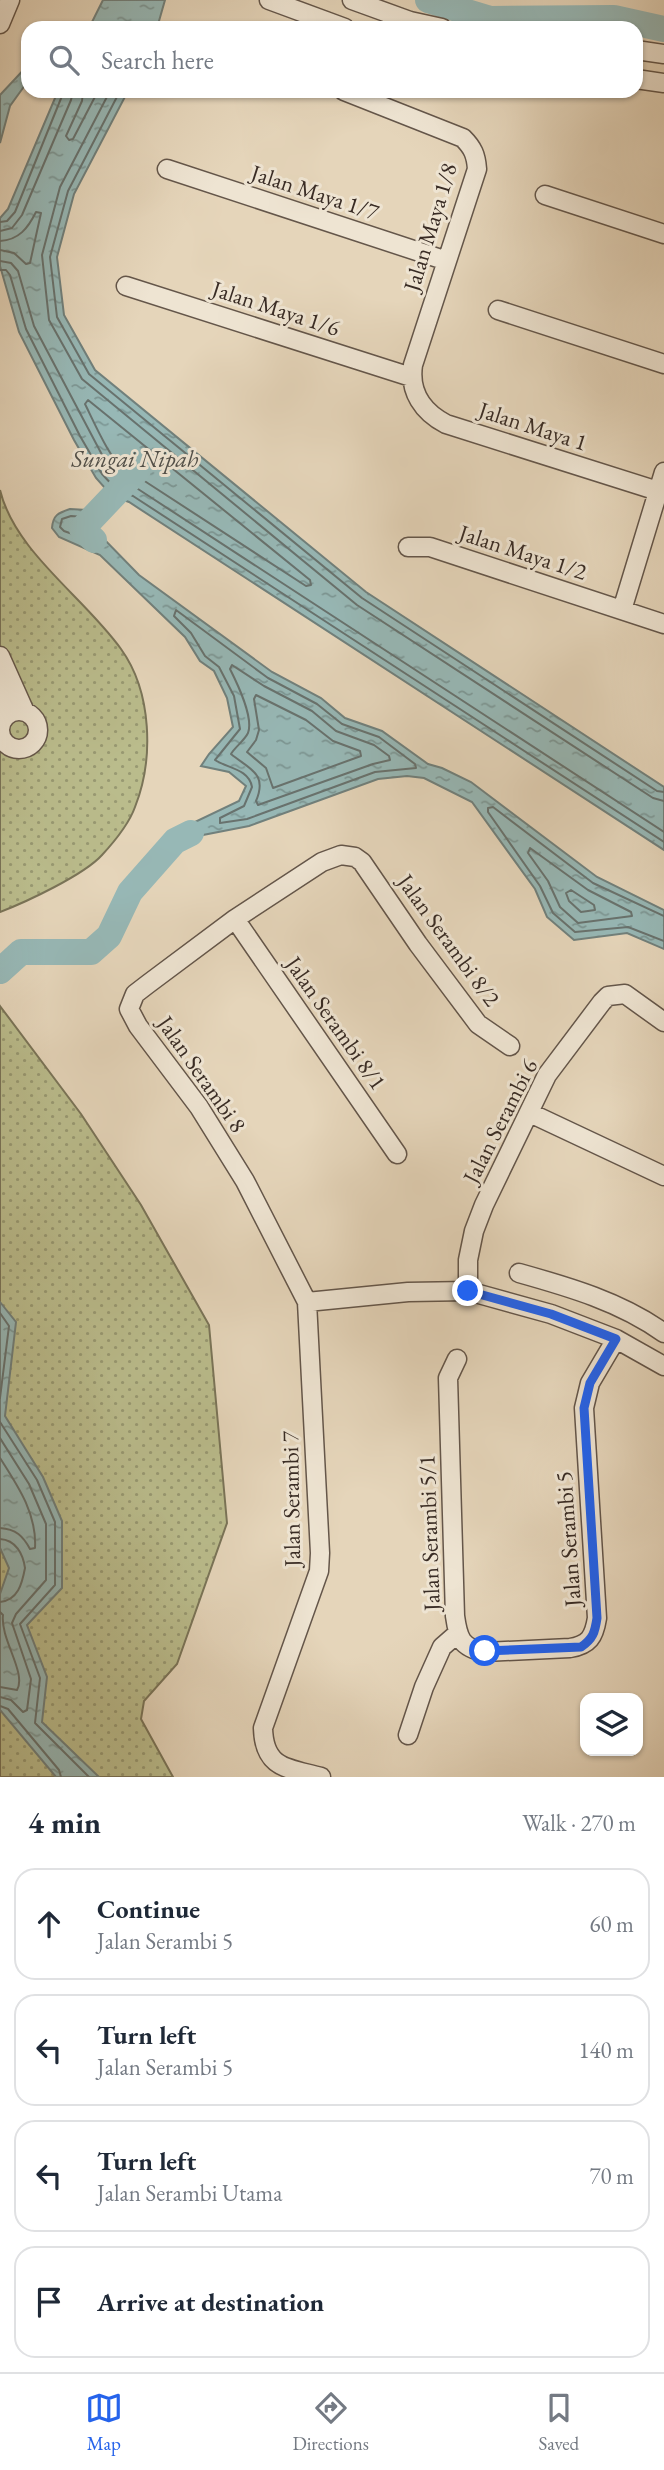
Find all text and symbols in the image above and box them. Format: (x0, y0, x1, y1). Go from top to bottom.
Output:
search box (21, 21, 643, 98)
icon: search (45, 41, 83, 79)
text: Search here (101, 43, 214, 77)
street label: Jalan Maya 1/7 (245, 157, 384, 227)
street label: Jalan Maya 1/8 (396, 159, 464, 297)
street label: Jalan Maya 1/6 (206, 273, 344, 343)
street label: Jalan Maya 1 (473, 394, 591, 458)
water label: Sungai Nipah (70, 443, 199, 474)
street label: Jalan Maya 1/2 (453, 517, 591, 587)
street label: Jalan Serambi 8/2 (390, 866, 507, 1012)
street label: Jalan Serambi 8/1 (278, 949, 393, 1096)
street label: Jalan Serambi 8 (150, 1008, 253, 1138)
street label: Jalan Serambi 6 (455, 1054, 544, 1190)
route end (452, 1275, 483, 1306)
street label: Jalan Serambi 7 (275, 1430, 307, 1569)
street label: Jalan Serambi 5/1 (411, 1454, 447, 1614)
street label: Jalan Serambi 5 (548, 1470, 588, 1610)
route start (469, 1635, 500, 1666)
map controls (580, 1693, 643, 1756)
button: layers (580, 1693, 643, 1756)
text: 4 min (28, 1803, 101, 1842)
text: Walk · 270 m (522, 1808, 636, 1838)
text: Continue (97, 1892, 200, 1926)
icon: ahead (30, 1905, 68, 1943)
text: 60 m (589, 1909, 634, 1939)
text: Jalan Serambi 5 (97, 1926, 233, 1956)
text: Turn left (97, 2018, 196, 2052)
icon: left (30, 2031, 68, 2069)
text: 140 m (578, 2035, 634, 2065)
text: Jalan Serambi 5 (97, 2052, 233, 2082)
text: Turn left (97, 2144, 196, 2178)
icon: left (30, 2157, 68, 2195)
text: 70 m (589, 2161, 634, 2191)
text: Jalan Serambi Utama (97, 2178, 282, 2208)
icon: arrive (30, 2283, 68, 2321)
text: Arrive at destination (97, 2285, 324, 2319)
tab: Map (85, 2389, 123, 2456)
tab: Directions (292, 2389, 369, 2456)
tab: Saved (538, 2389, 579, 2456)

